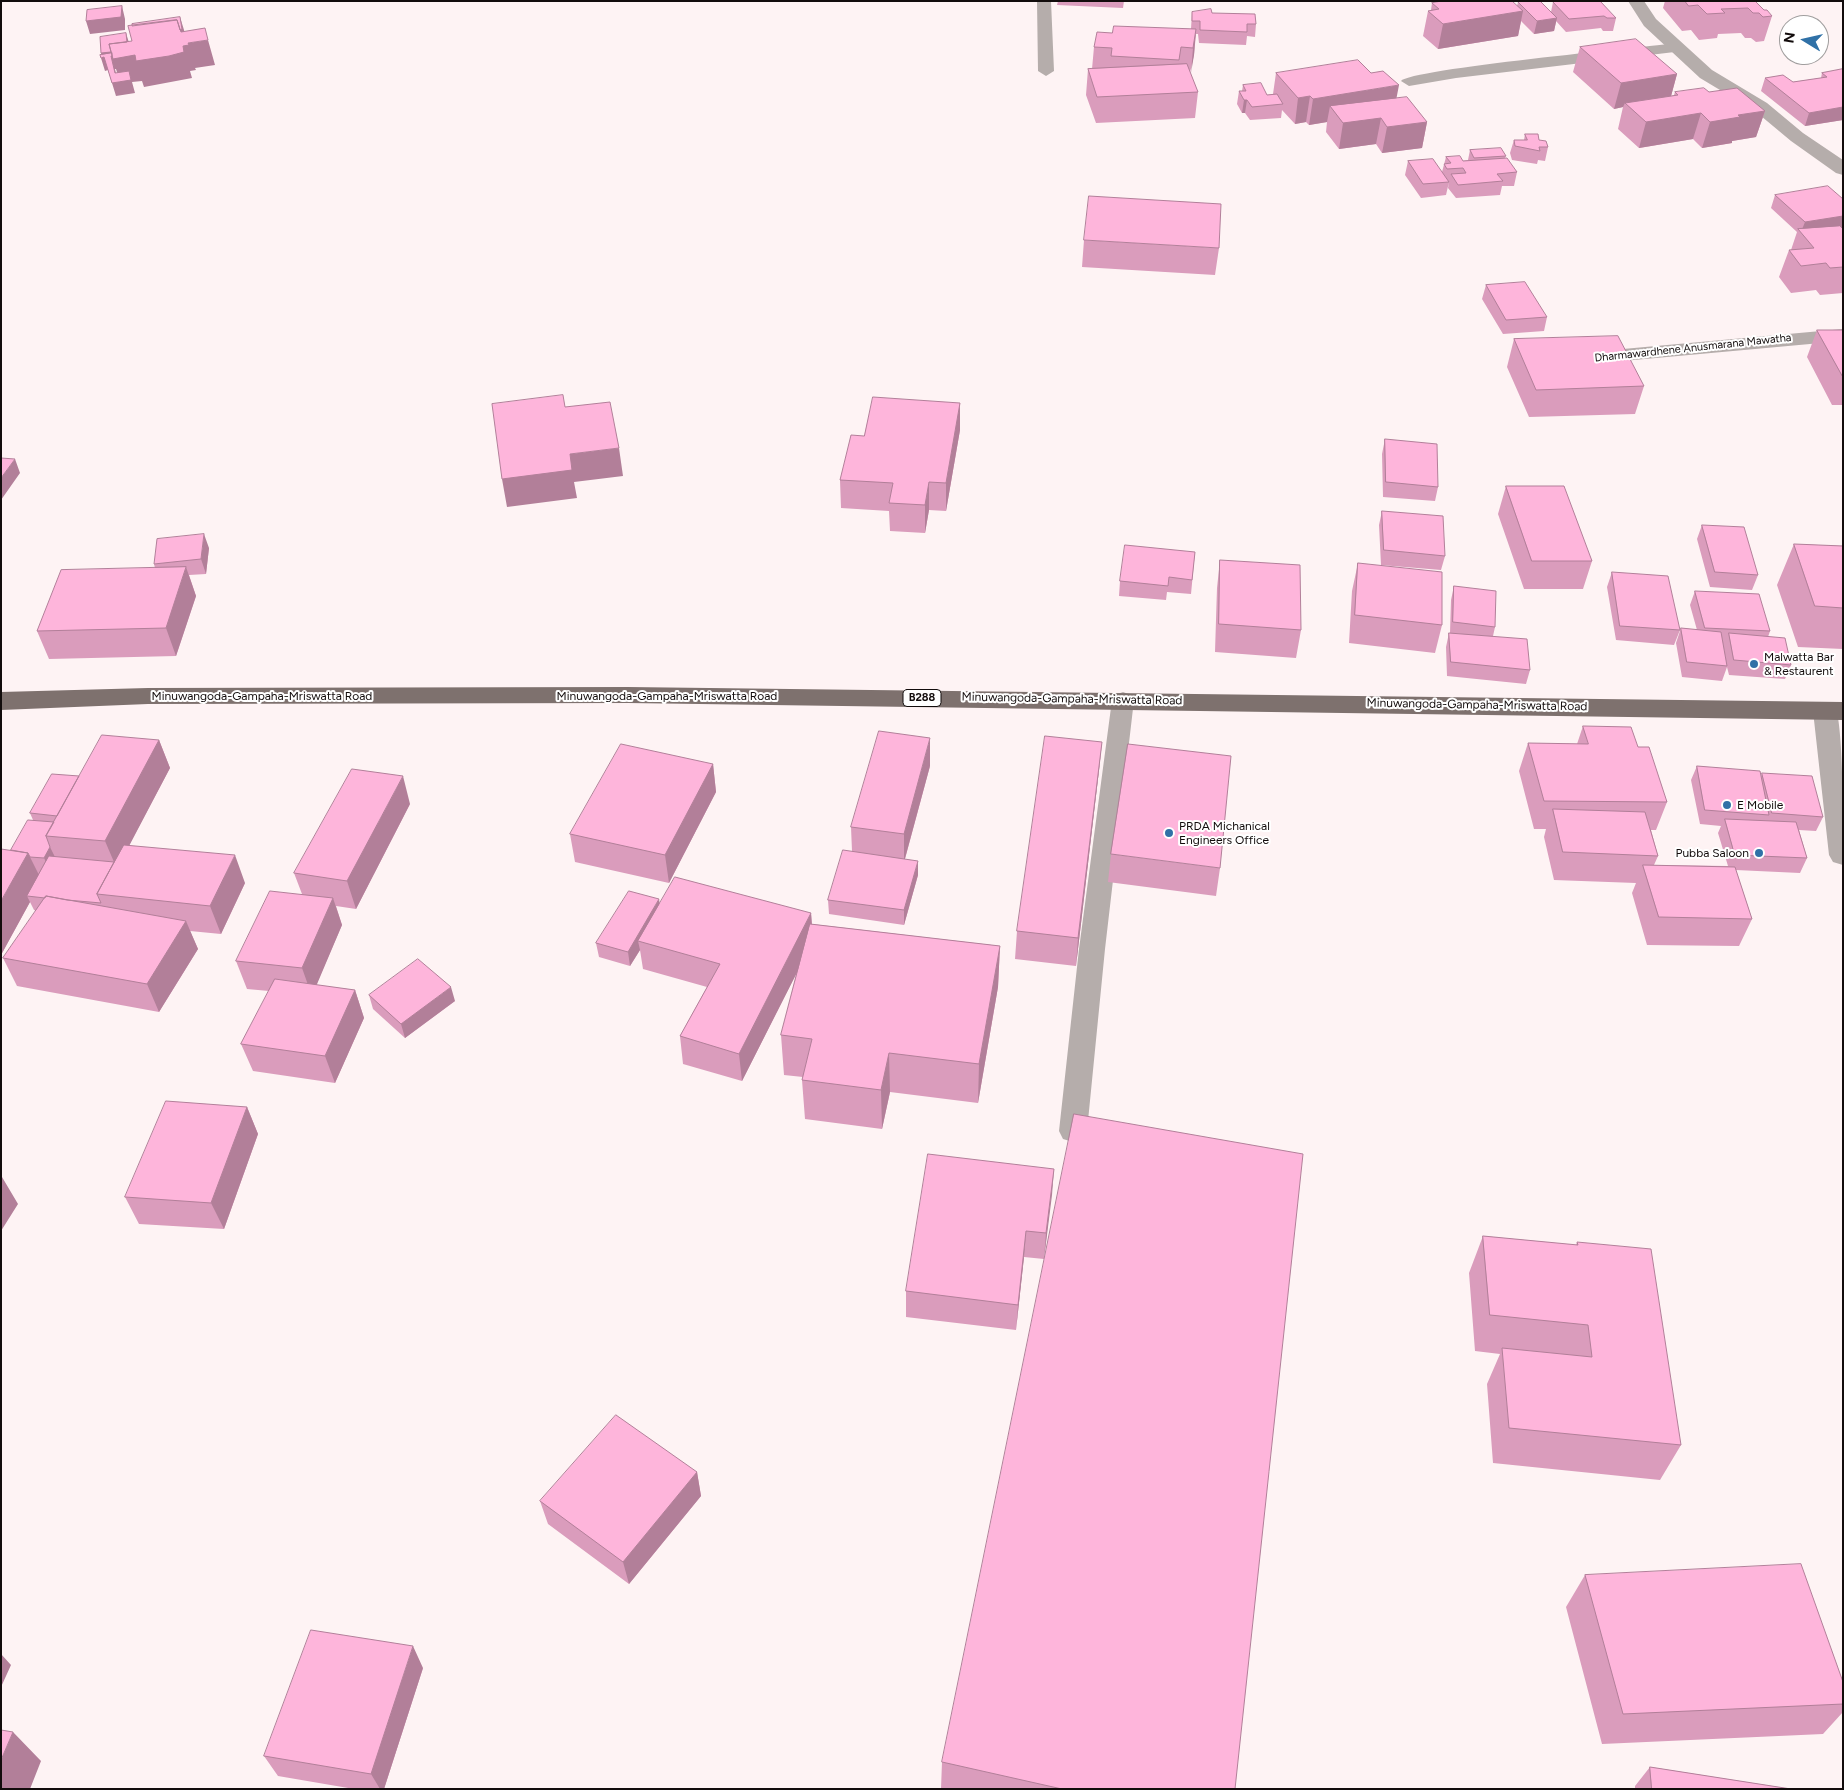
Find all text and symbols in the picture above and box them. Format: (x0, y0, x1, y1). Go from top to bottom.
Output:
north arrow (1779, 15, 1829, 65)
text: N (1780, 31, 1799, 44)
street label: Dharmawardhene Anusmarana Mawatha (1594, 331, 1792, 365)
place label: Malwatta Bar & Restaurent (1764, 650, 1834, 678)
marker: Malwatta Bar & Restaurent (1748, 658, 1760, 670)
street label: Minuwangoda-Gampaha-Mriswatta Road (152, 689, 372, 703)
street label: Minuwangoda-Gampaha-Mriswatta Road (557, 689, 777, 703)
road number: B288 (903, 690, 941, 706)
street label: Minuwangoda-Gampaha-Mriswatta Road (962, 690, 1182, 708)
street label: Minuwangoda-Gampaha-Mriswatta Road (1367, 696, 1587, 714)
place label: E Mobile (1737, 798, 1783, 812)
marker: E Mobile (1721, 799, 1733, 811)
place label: PRDA Michanical Engineers Office (1179, 819, 1270, 847)
marker: PRDA Michanical Engineers Office (1163, 827, 1175, 839)
place label: Pubba Saloon (1676, 846, 1749, 860)
marker: Pubba Saloon (1753, 847, 1765, 859)

